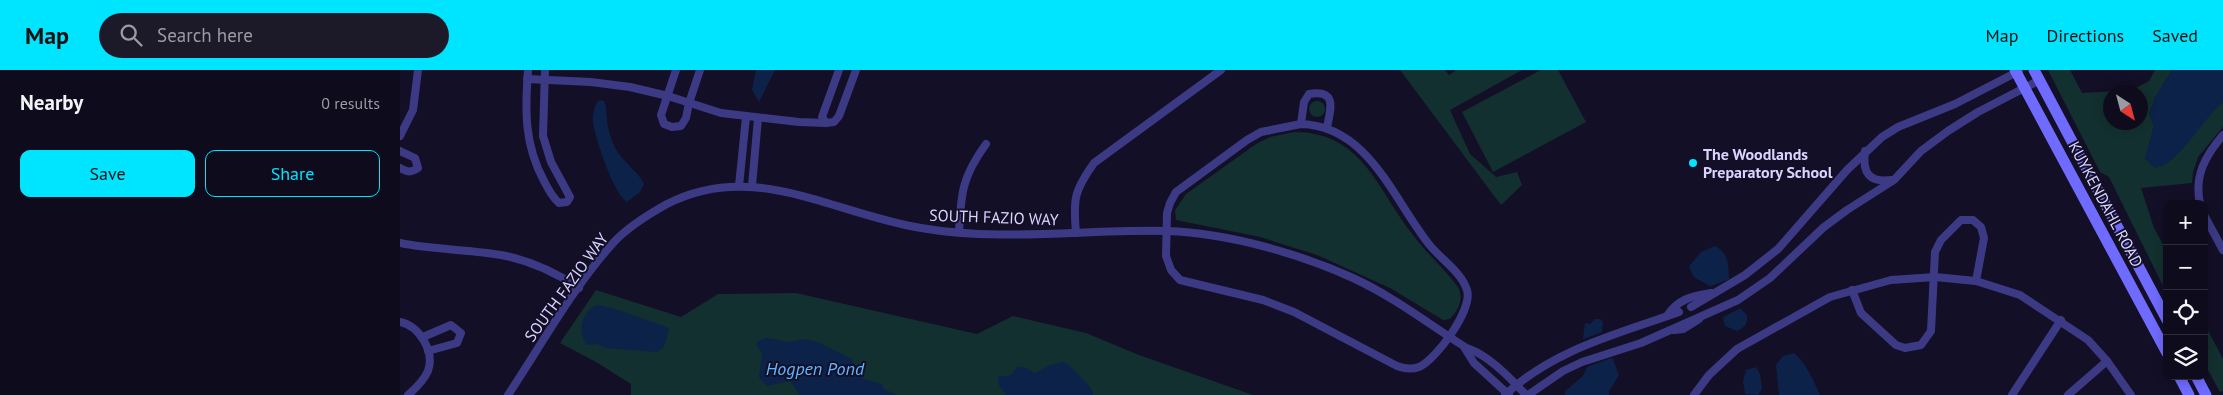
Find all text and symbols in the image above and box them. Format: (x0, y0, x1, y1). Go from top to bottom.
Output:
search box (99, 13, 449, 58)
text: Map (25, 20, 69, 51)
icon: search (117, 21, 145, 49)
text: Search here (157, 23, 253, 47)
text: Map (1986, 24, 2018, 47)
text: Directions (2046, 24, 2124, 47)
text: Saved (2152, 24, 2198, 47)
north arrow (2103, 85, 2148, 130)
text: Nearby (20, 89, 83, 116)
text: 0 results (321, 93, 380, 113)
street label: KUYKENDAHL ROAD (2064, 138, 2148, 270)
place label: The Woodlands Preparatory School (1703, 144, 1833, 182)
button: Save (20, 150, 195, 197)
button: Share (205, 150, 380, 197)
marker: The Woodlands Preparatory School (1687, 157, 1699, 169)
map controls (2163, 200, 2208, 380)
button: + (2163, 200, 2208, 245)
street label: SOUTH FAZIO WAY (929, 205, 1059, 229)
street label: SOUTH FAZIO WAY (520, 229, 612, 345)
button: − (2163, 245, 2208, 290)
button: locate (2163, 290, 2208, 335)
button: layers (2163, 335, 2208, 380)
water label: Hogpen Pond (766, 357, 865, 380)

